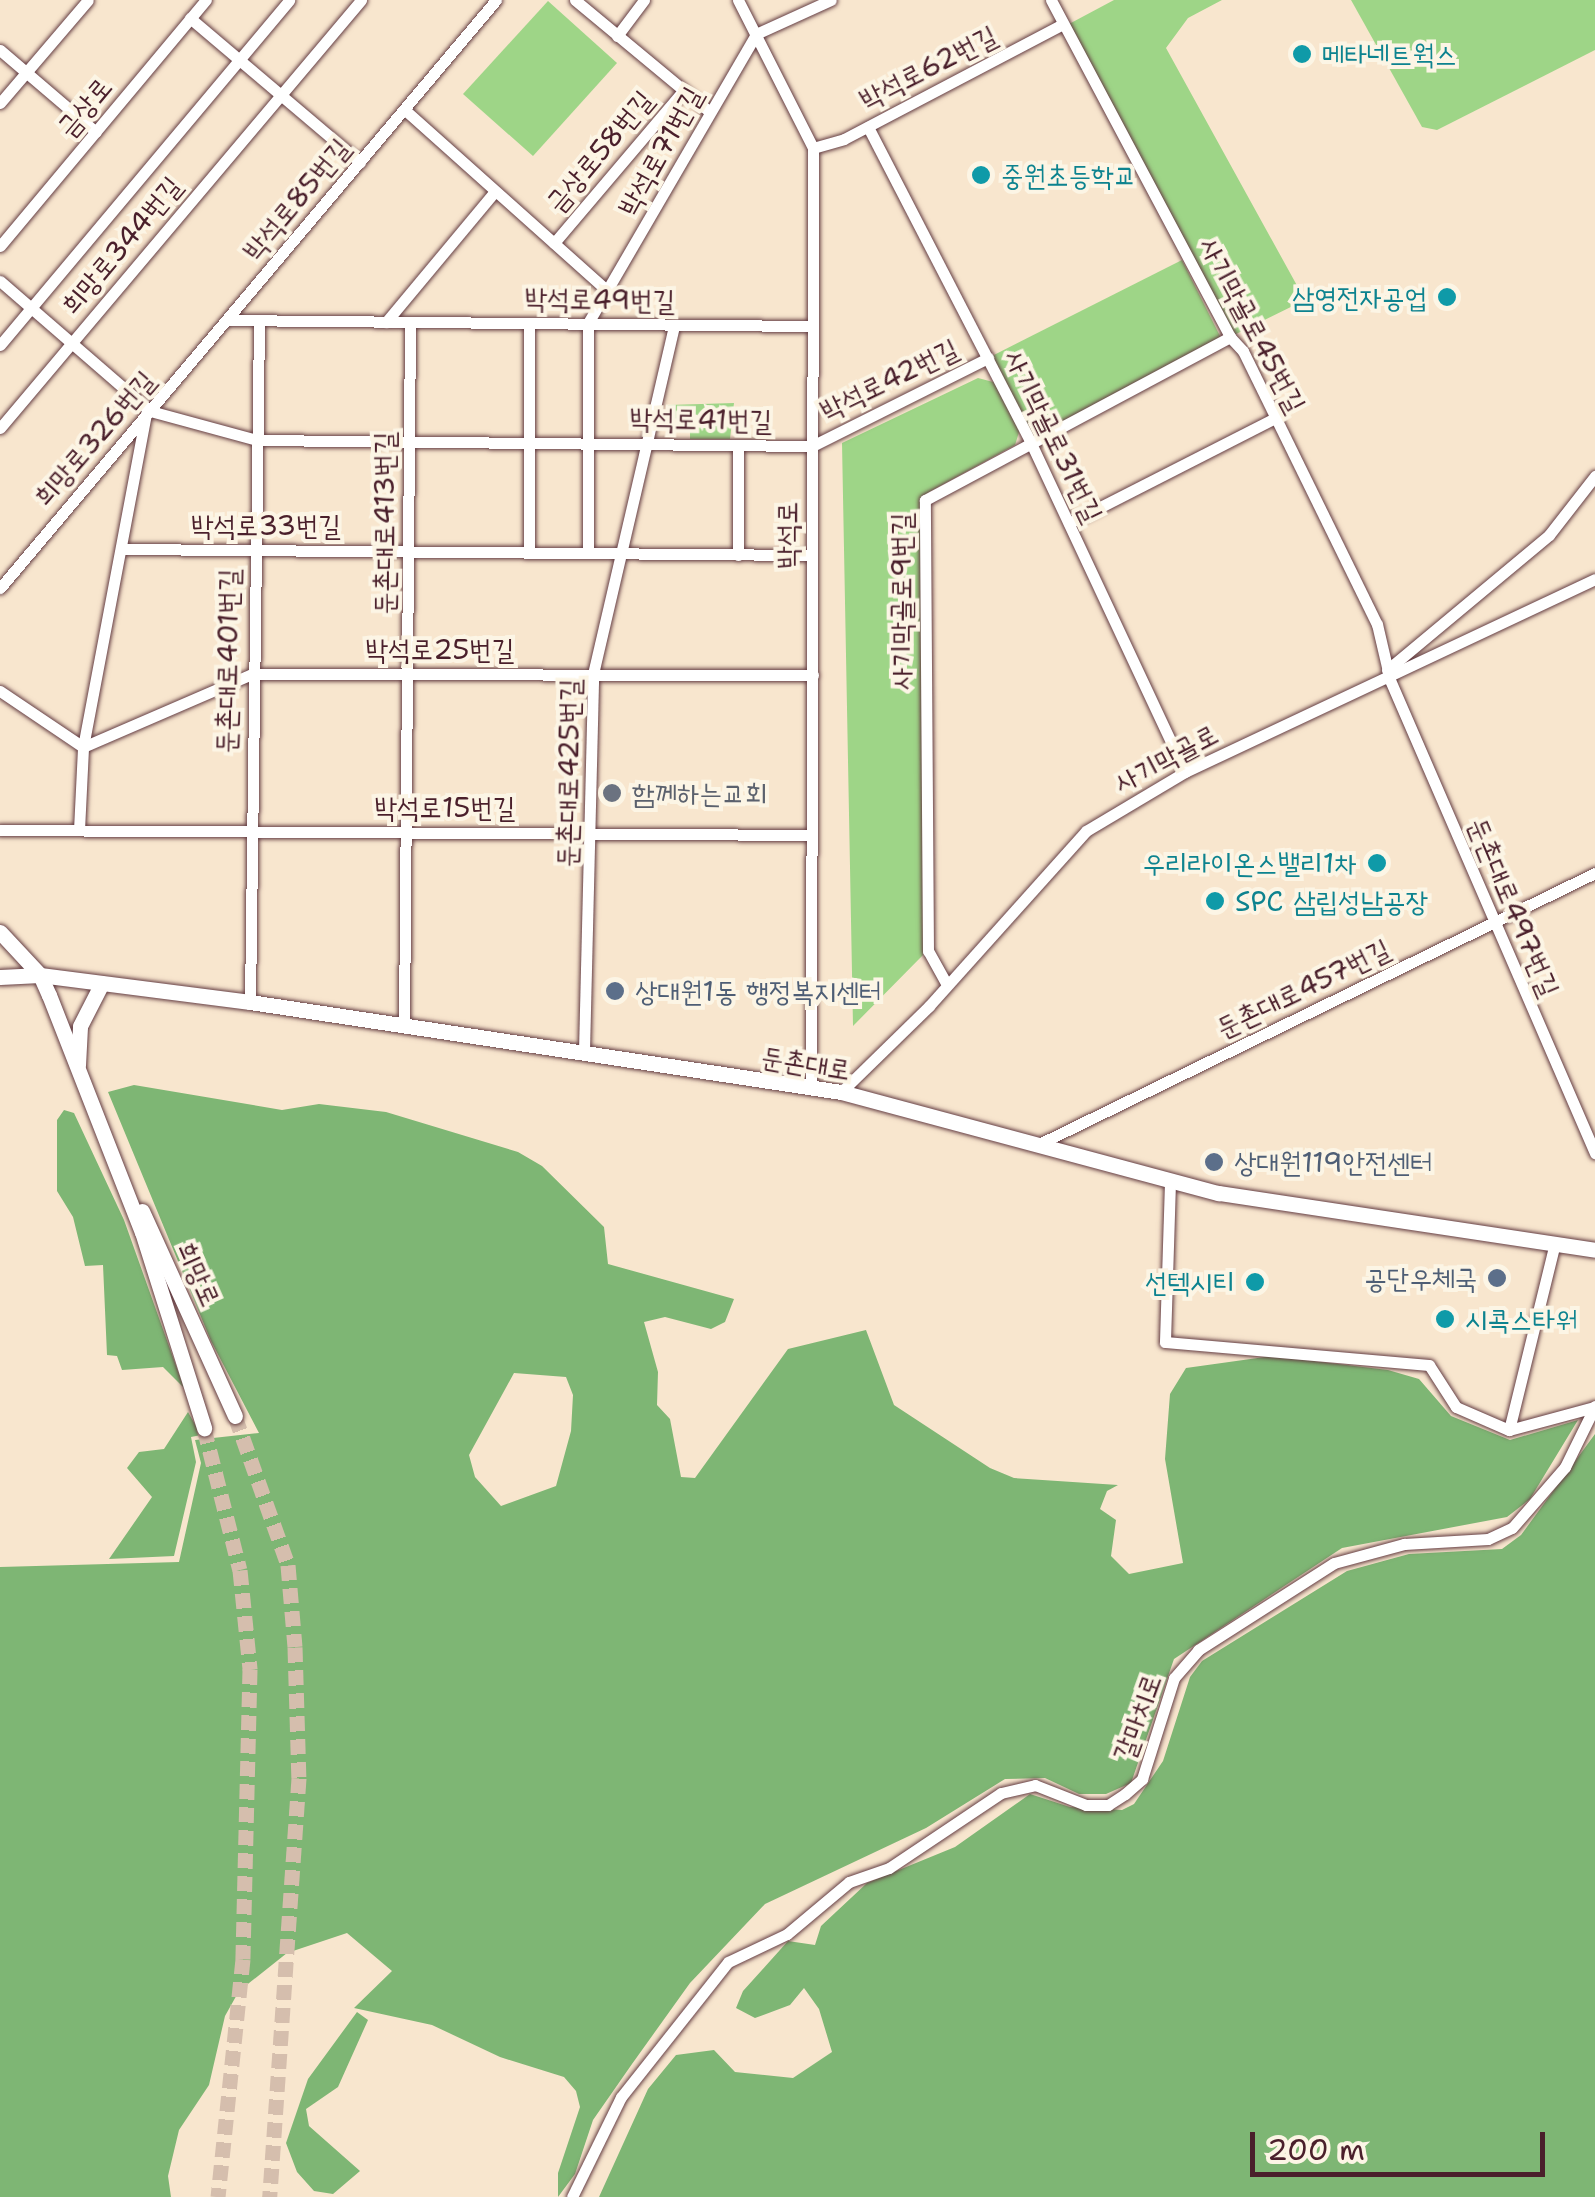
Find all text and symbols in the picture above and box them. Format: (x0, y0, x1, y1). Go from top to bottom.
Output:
street label: 박석로62번길 (854, 18, 1002, 116)
place label: 메타네트웍스 (1322, 37, 1457, 71)
marker: 메타네트웍스 (1291, 43, 1313, 65)
street label: 금상로 (49, 70, 119, 144)
street label: 박석로71번길 (611, 81, 709, 221)
street label: 금상로58번길 (538, 83, 660, 219)
street label: 박석로85번길 (235, 131, 357, 267)
place label: 중원초등학교 (1001, 158, 1136, 192)
marker: 중원초등학교 (970, 164, 992, 186)
street label: 희망로344번길 (54, 169, 188, 321)
street label: 사기막골로45번길 (1193, 232, 1313, 418)
place label: 삼영전자공업 (1292, 280, 1427, 314)
street label: 박석로49번길 (524, 281, 676, 317)
marker: 삼영전자공업 (1436, 286, 1458, 308)
street label: 박석로42번길 (814, 331, 964, 427)
street label: 사기막골로31번길 (998, 344, 1110, 528)
street label: 희망로326번길 (26, 363, 162, 513)
street label: 박석로41번길 (629, 401, 773, 437)
street label: 둔촌대로413번길 (367, 431, 401, 615)
street label: 박석로 (770, 501, 804, 569)
street label: 박석로33번길 (191, 508, 341, 542)
street label: 사기막골로9번길 (884, 512, 918, 690)
street label: 둔촌대로401번길 (209, 568, 245, 754)
street label: 박석로25번길 (366, 632, 514, 666)
street label: 둔촌대로425번길 (550, 678, 586, 868)
street label: 사기막골로 (1108, 717, 1224, 799)
place label: 함께하는교회 (632, 776, 767, 810)
marker: 함께하는교회 (601, 782, 623, 804)
street label: 박석로15번길 (374, 790, 516, 824)
street label: 둔촌대로497번길 (1461, 812, 1567, 1002)
place label: 우리라이온스밸리1차 (1143, 846, 1357, 880)
marker: 우리라이온스밸리1차 (1366, 852, 1388, 874)
place label: SPC 삼립성남공장 (1235, 884, 1428, 918)
marker: SPC 삼립성남공장 (1204, 890, 1226, 912)
street label: 둔촌대로457번길 (1211, 931, 1395, 1045)
place label: 상대원1동 행정복지센터 (635, 974, 882, 1008)
marker: 상대원1동 행정복지센터 (604, 980, 626, 1002)
street label: 둔촌대로 (759, 1039, 853, 1087)
place label: 상대원119안전센터 (1234, 1145, 1433, 1179)
marker: 상대원119안전센터 (1203, 1151, 1225, 1173)
street label: 희망로 (170, 1236, 228, 1312)
place label: 공단우체국 (1364, 1261, 1477, 1295)
place label: 선텍시티 (1145, 1265, 1235, 1299)
marker: 공단우체국 (1486, 1267, 1508, 1289)
marker: 선텍시티 (1244, 1271, 1266, 1293)
place label: 시콕스타워 (1465, 1302, 1578, 1336)
marker: 시콕스타워 (1434, 1308, 1456, 1330)
street label: 갈마치로 (1106, 1669, 1168, 1765)
scale bar (1255, 2112, 1550, 2174)
text: 200 m (1267, 2129, 1365, 2170)

